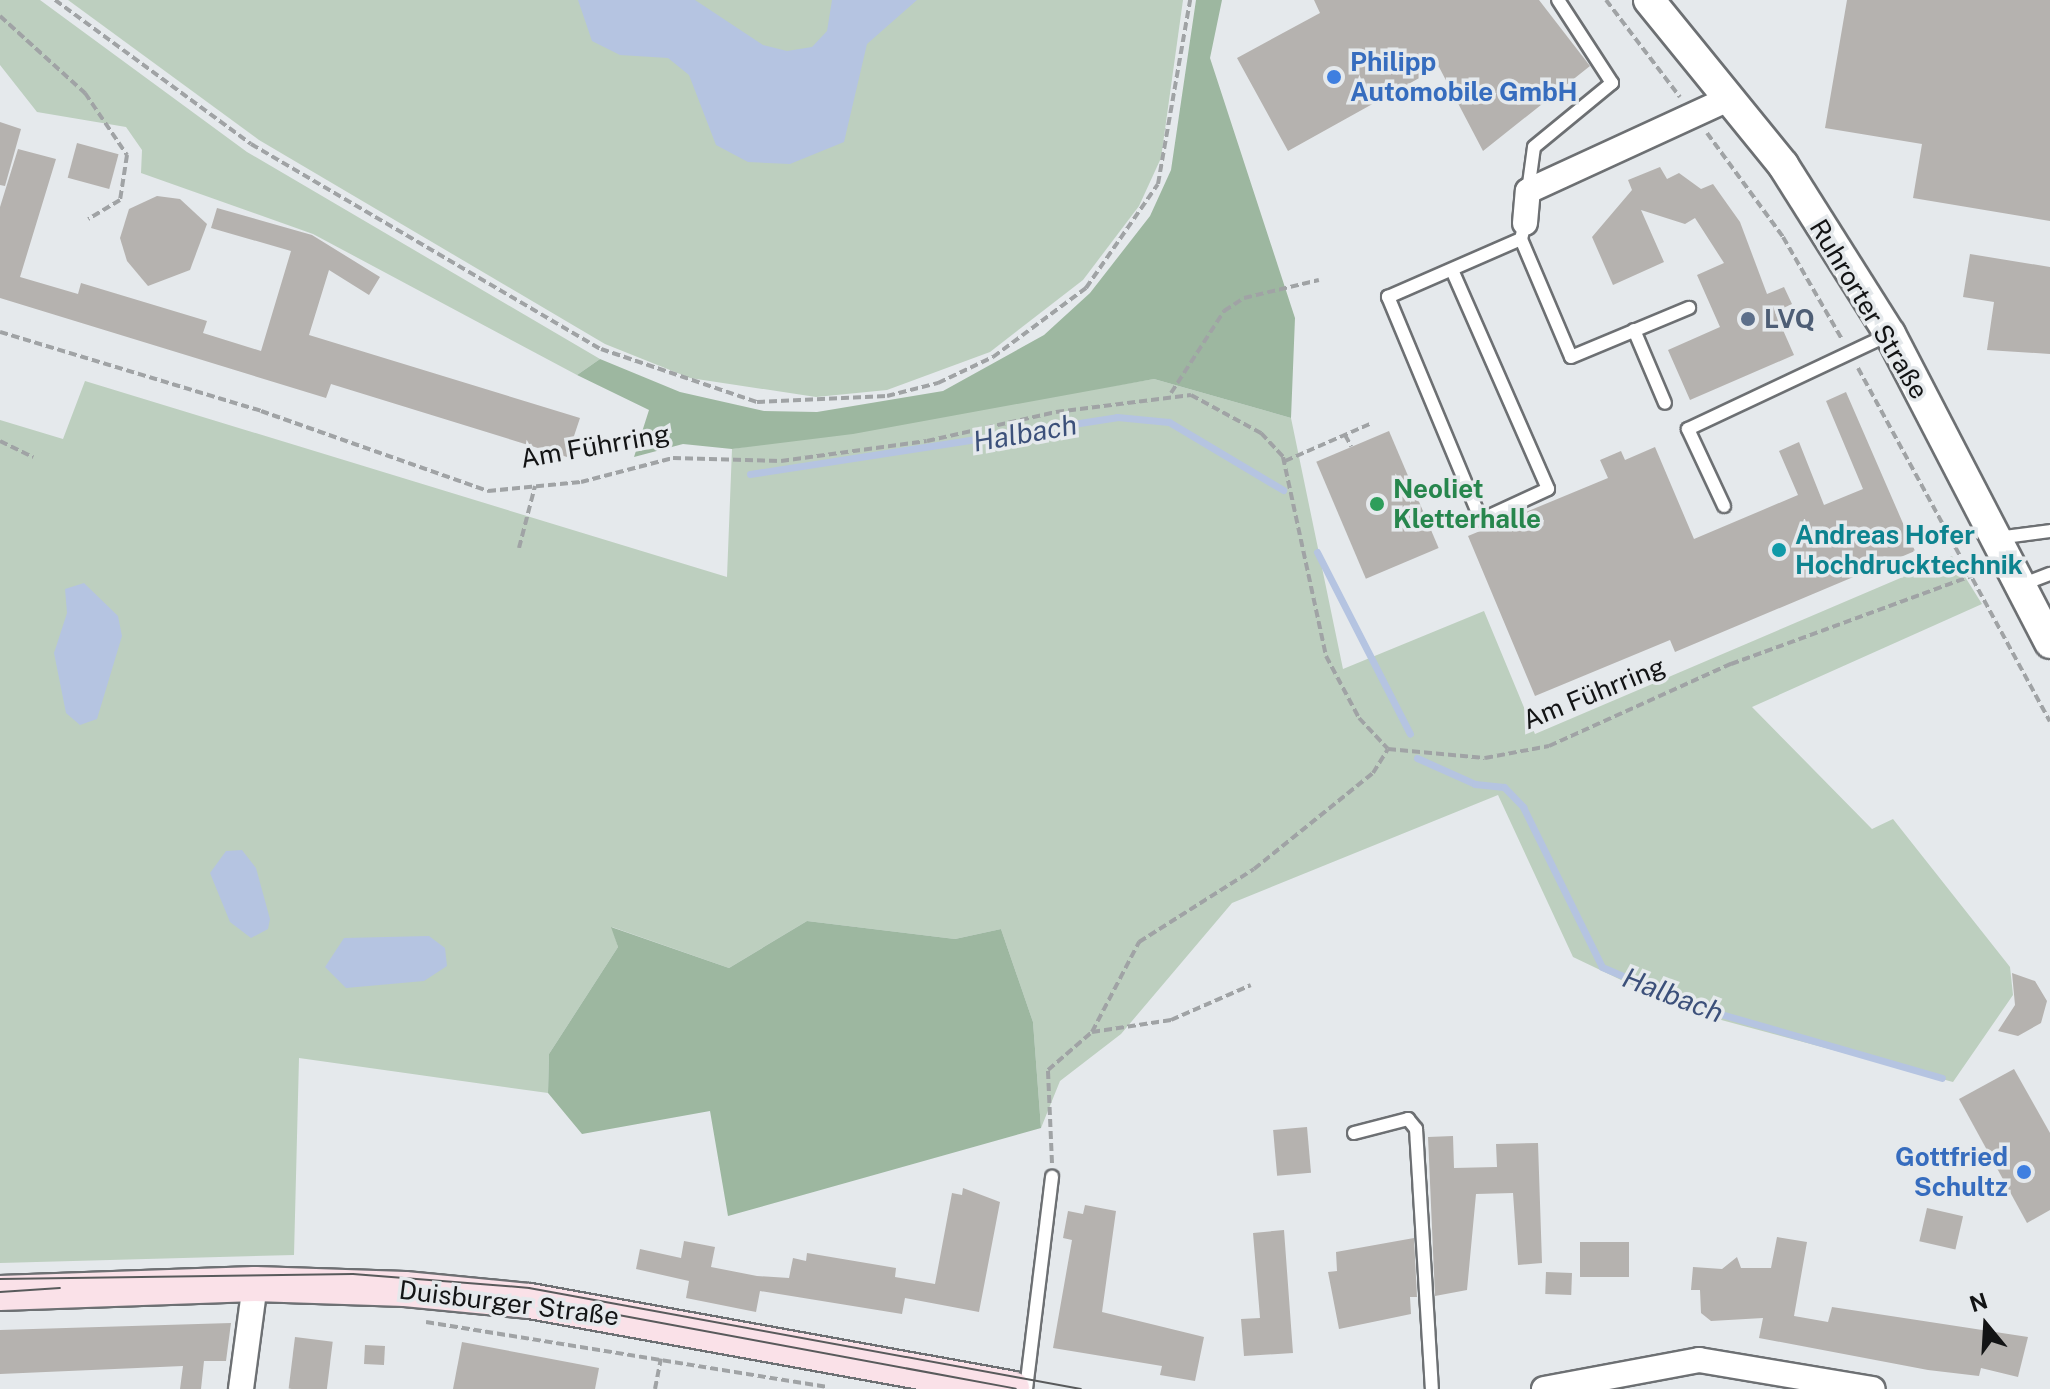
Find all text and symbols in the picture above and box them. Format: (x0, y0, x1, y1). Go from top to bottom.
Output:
place label: Philipp Automobile GmbH (1350, 46, 1578, 108)
marker: Philipp Automobile GmbH (1325, 68, 1343, 86)
street label: Ruhrorter Straße (1803, 213, 1935, 405)
place label: LVQ (1764, 303, 1815, 335)
marker: LVQ (1739, 310, 1757, 328)
water label: Halbach (970, 407, 1080, 459)
street label: Am Führring (518, 418, 672, 474)
place label: Neoliet Kletterhalle (1393, 473, 1541, 534)
marker: Neoliet Kletterhalle (1368, 495, 1386, 513)
place label: Andreas Hofer Hochdrucktechnik (1795, 519, 2023, 580)
marker: Andreas Hofer Hochdrucktechnik (1770, 541, 1788, 559)
street label: Am Führring (1518, 650, 1670, 736)
water label: Halbach (1618, 961, 1728, 1029)
place label: Gottfried Schultz (1895, 1141, 2008, 1202)
marker: Gottfried Schultz (2015, 1163, 2033, 1181)
street label: Duisburger Straße (397, 1274, 621, 1332)
north arrow (1946, 1285, 2026, 1365)
text: N (1966, 1287, 1991, 1317)

